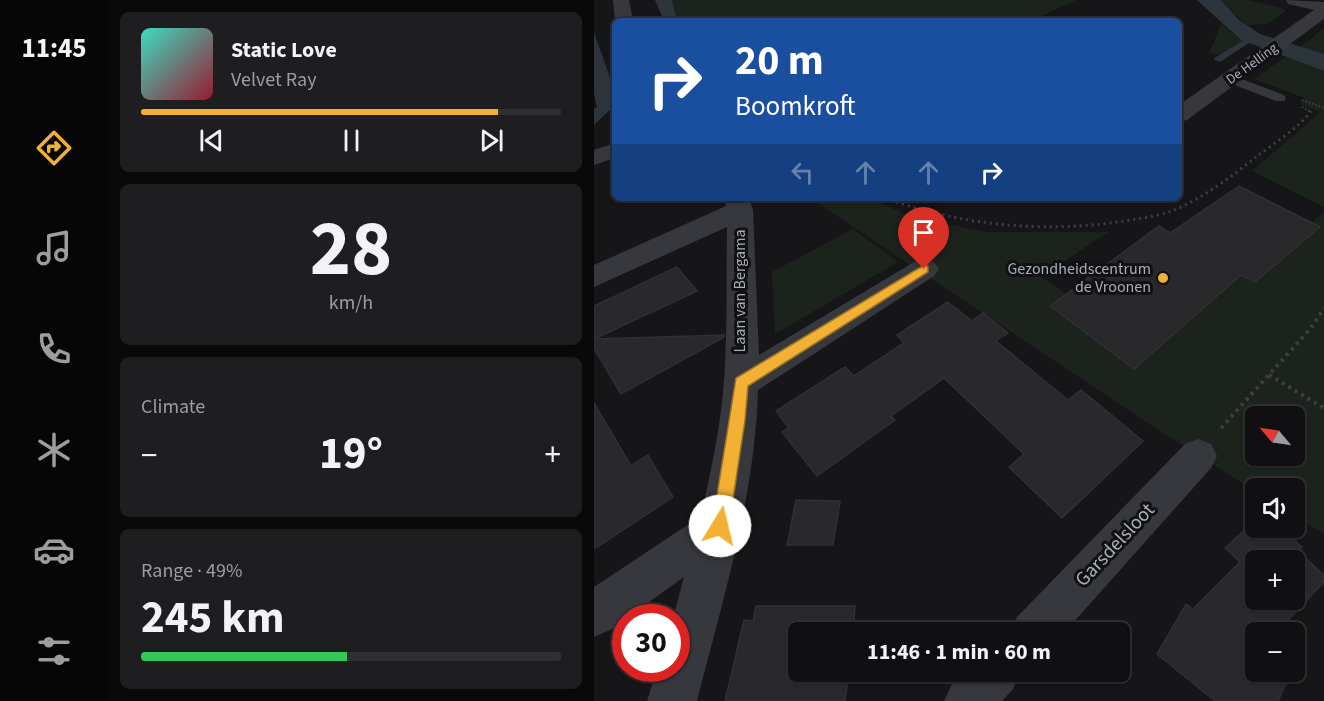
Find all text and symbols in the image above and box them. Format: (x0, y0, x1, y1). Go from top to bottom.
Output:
text: 11:45 (21, 29, 87, 68)
text: 20 m (735, 31, 824, 91)
text: Static Love (231, 34, 337, 66)
street label: De Helling (1222, 38, 1282, 90)
icon: right (636, 42, 714, 120)
text: Velvet Ray (231, 66, 317, 94)
text: Boomkroft (735, 87, 856, 126)
icon: previous (195, 124, 228, 157)
icon: pause (335, 124, 368, 157)
icon: next (475, 124, 508, 157)
icon: directions (33, 127, 75, 169)
icon: left (786, 156, 819, 189)
icon: ahead (849, 156, 882, 189)
icon: ahead (912, 156, 945, 189)
icon: right (975, 156, 1008, 189)
text: 28 (310, 194, 392, 305)
pin (898, 207, 949, 269)
icon: arrive (907, 216, 940, 249)
icon: music (33, 227, 75, 269)
street label: Laan van Bergama (729, 230, 751, 352)
place label: Gezondheidscentrum de Vroonen (1008, 258, 1151, 298)
marker: Gezondheidscentrum de Vroonen (1156, 271, 1170, 285)
text: km/h (329, 289, 373, 317)
icon: phone (33, 328, 75, 370)
text: Climate (141, 393, 205, 421)
north arrow (1245, 406, 1305, 466)
map controls (1245, 406, 1305, 682)
text: 19° (319, 422, 383, 486)
icon: climate (33, 429, 75, 471)
text: − (141, 432, 157, 479)
text: + (545, 432, 561, 479)
button: sound (1245, 478, 1305, 538)
position arrow (688, 494, 752, 558)
street label: Garsdelsloot (1069, 497, 1161, 593)
icon: car (33, 529, 75, 571)
button: + (1245, 550, 1305, 610)
text: Range · 49% (141, 557, 242, 585)
text: 245 km (141, 586, 285, 650)
speed limit sign: 30 (612, 604, 690, 682)
button: − (1245, 622, 1305, 682)
icon: filters (33, 630, 75, 672)
text: 11:46 · 1 min · 60 m (867, 636, 1051, 668)

